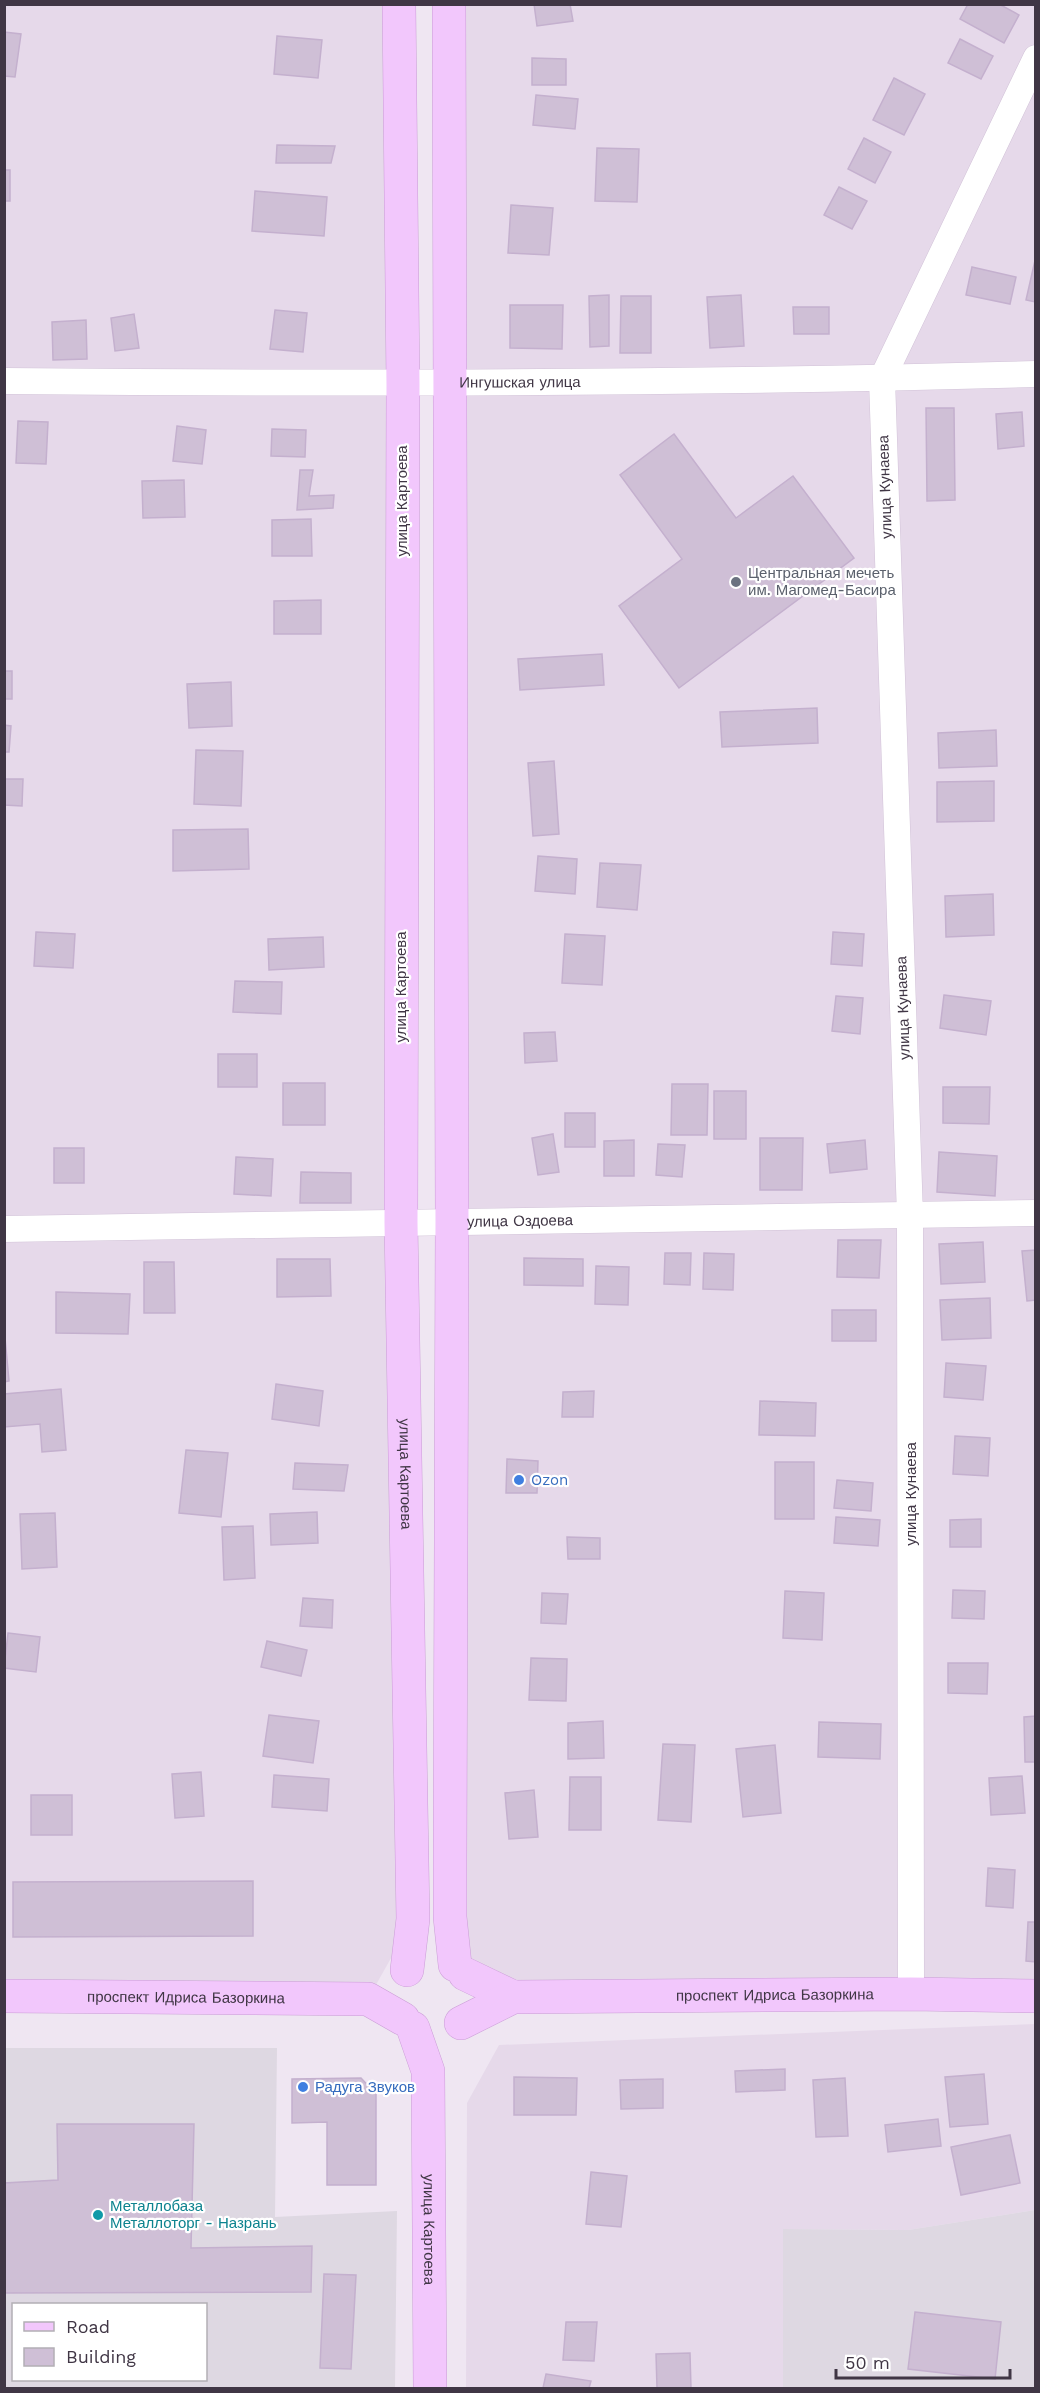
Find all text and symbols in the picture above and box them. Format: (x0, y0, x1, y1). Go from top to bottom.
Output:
street label: Ингушская улица (459, 373, 581, 392)
street label: улица Кунаева (874, 434, 896, 539)
street label: улица Картоева (393, 445, 411, 556)
place label: Центральная мечеть им. Магомед-Басира (748, 564, 896, 599)
marker: Центральная мечеть им. Магомед-Басира (729, 575, 743, 589)
street label: улица Картоева (392, 931, 410, 1042)
street label: улица Кунаева (892, 955, 914, 1060)
street label: улица Оздоева (467, 1211, 574, 1231)
street label: улица Картоева (395, 1418, 415, 1530)
street label: улица Кунаева (902, 1441, 920, 1546)
place label: Ozon (531, 1471, 568, 1489)
marker: Ozon (512, 1473, 526, 1487)
street label: проспект Идриса Базоркина (676, 1985, 874, 2005)
street label: проспект Идриса Базоркина (87, 1988, 286, 2007)
place label: Радуга Звуков (315, 2078, 415, 2096)
marker: Радуга Звуков (296, 2080, 310, 2094)
street label: улица Картоева (420, 2174, 438, 2286)
place label: Металлобаза Металлоторг - Назрань (110, 2197, 277, 2232)
marker: Металлобаза Металлоторг - Назрань (91, 2208, 105, 2222)
legend (12, 2303, 207, 2381)
text: Road (66, 2316, 110, 2337)
scale bar (836, 2342, 1010, 2380)
text: Building (66, 2346, 136, 2367)
text: 50 m (845, 2352, 890, 2373)

